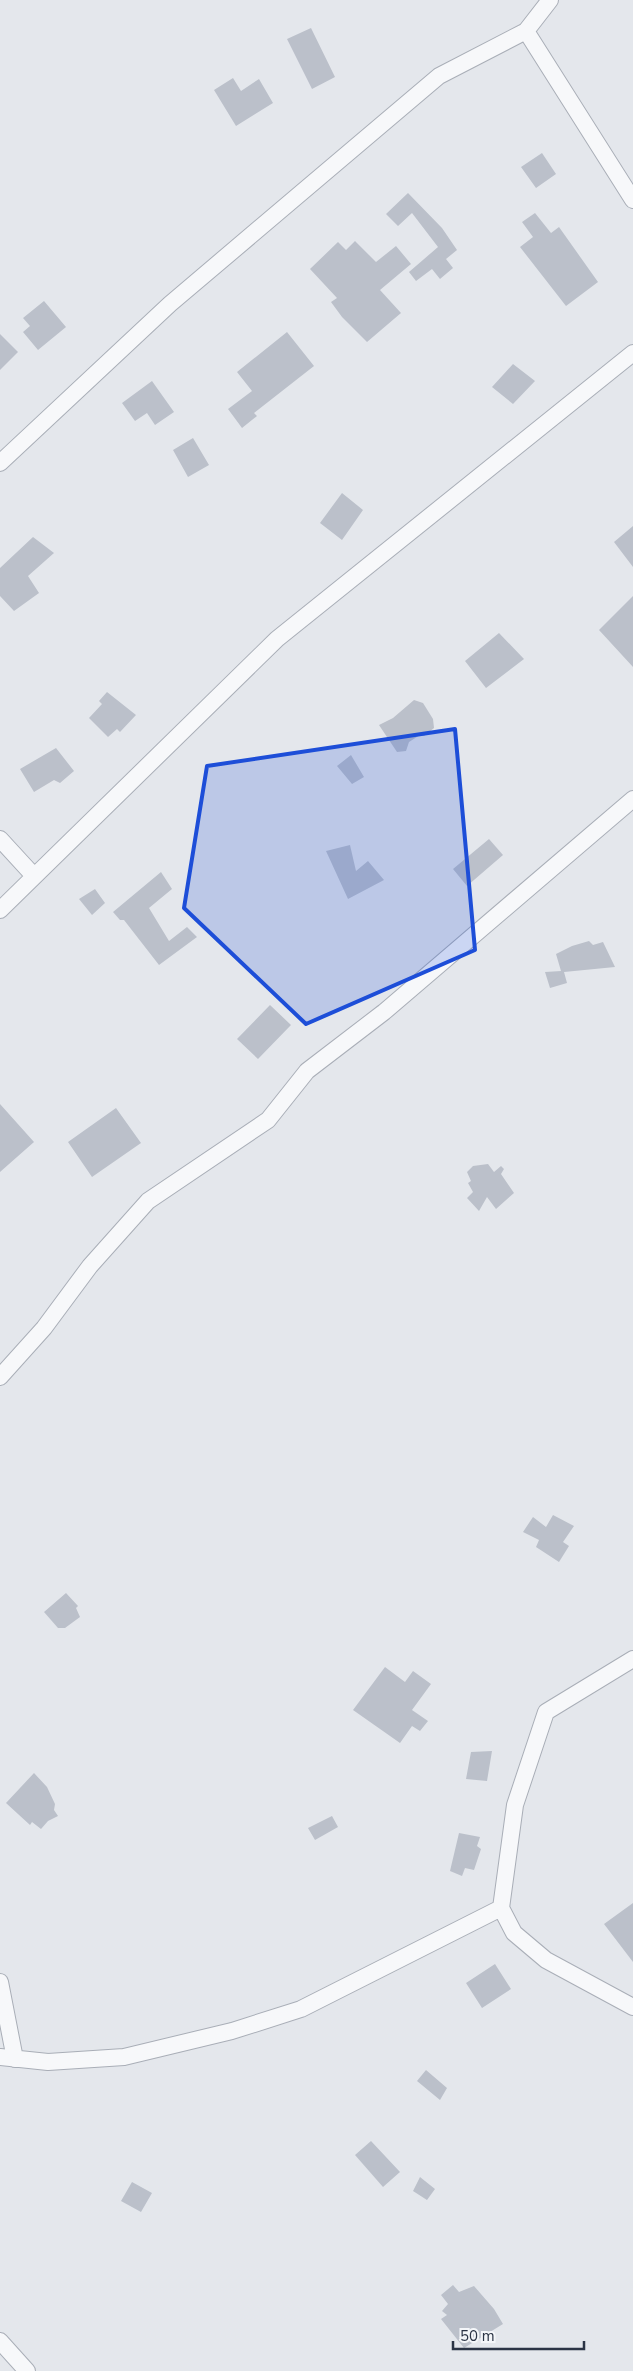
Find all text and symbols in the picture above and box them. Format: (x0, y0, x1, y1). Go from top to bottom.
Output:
scale bar (453, 2318, 584, 2350)
text: 50 m (460, 2326, 495, 2346)

